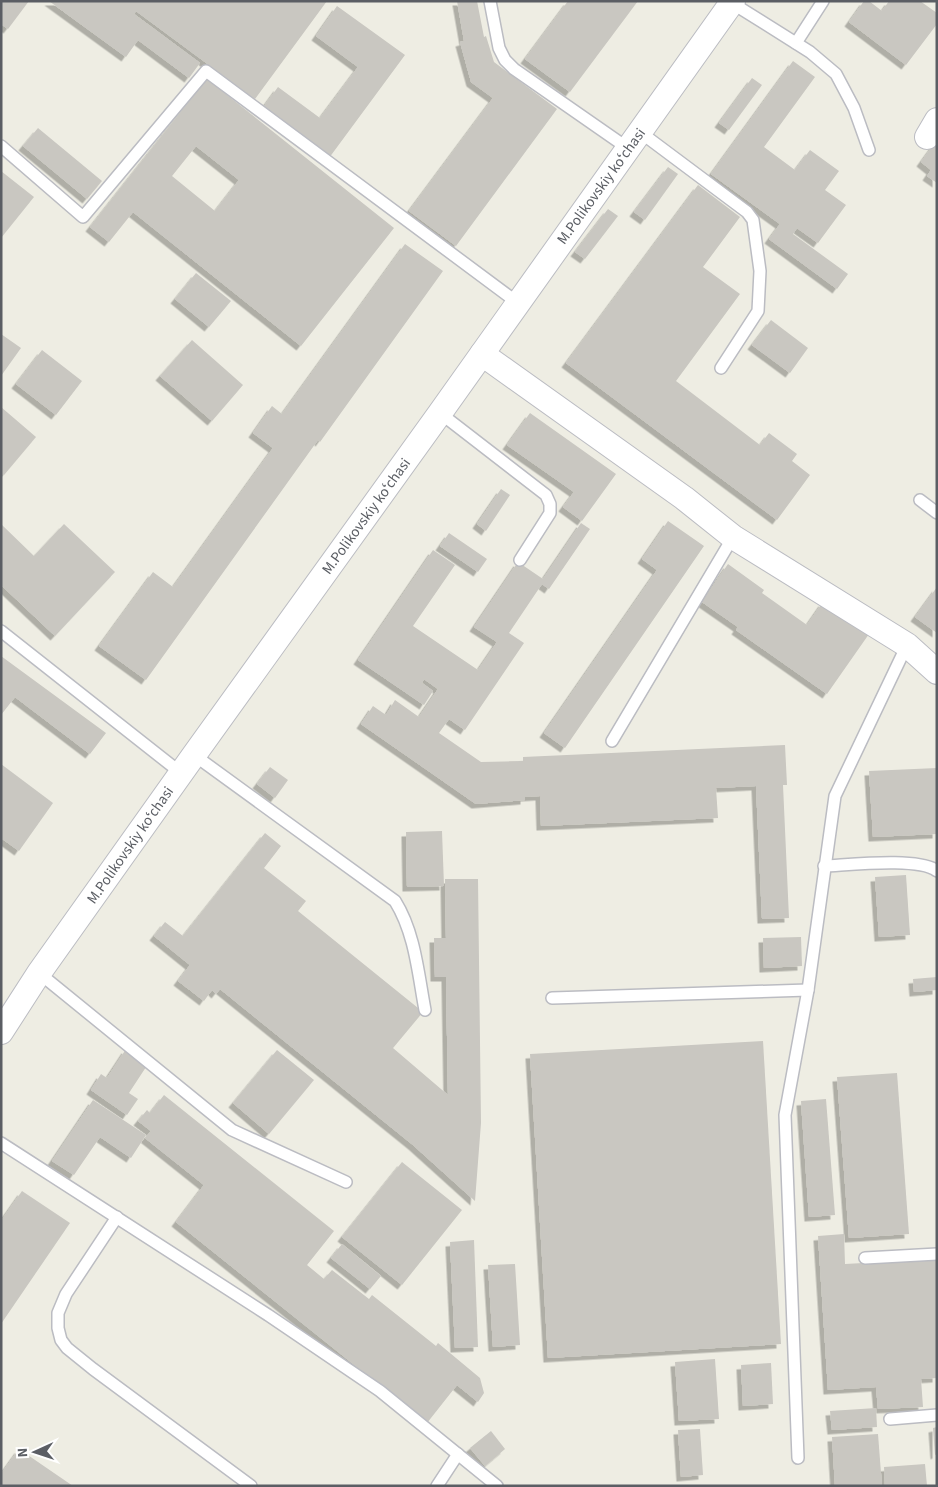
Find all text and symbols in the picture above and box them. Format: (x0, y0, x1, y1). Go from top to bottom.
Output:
street label: M.Polikovskiy koʻchasi (552, 124, 651, 249)
street label: M.Polikovskiy koʻchasi (317, 454, 416, 579)
street label: M.Polikovskiy koʻchasi (82, 782, 179, 908)
north arrow (10, 1427, 60, 1477)
text: N (13, 1447, 33, 1458)

